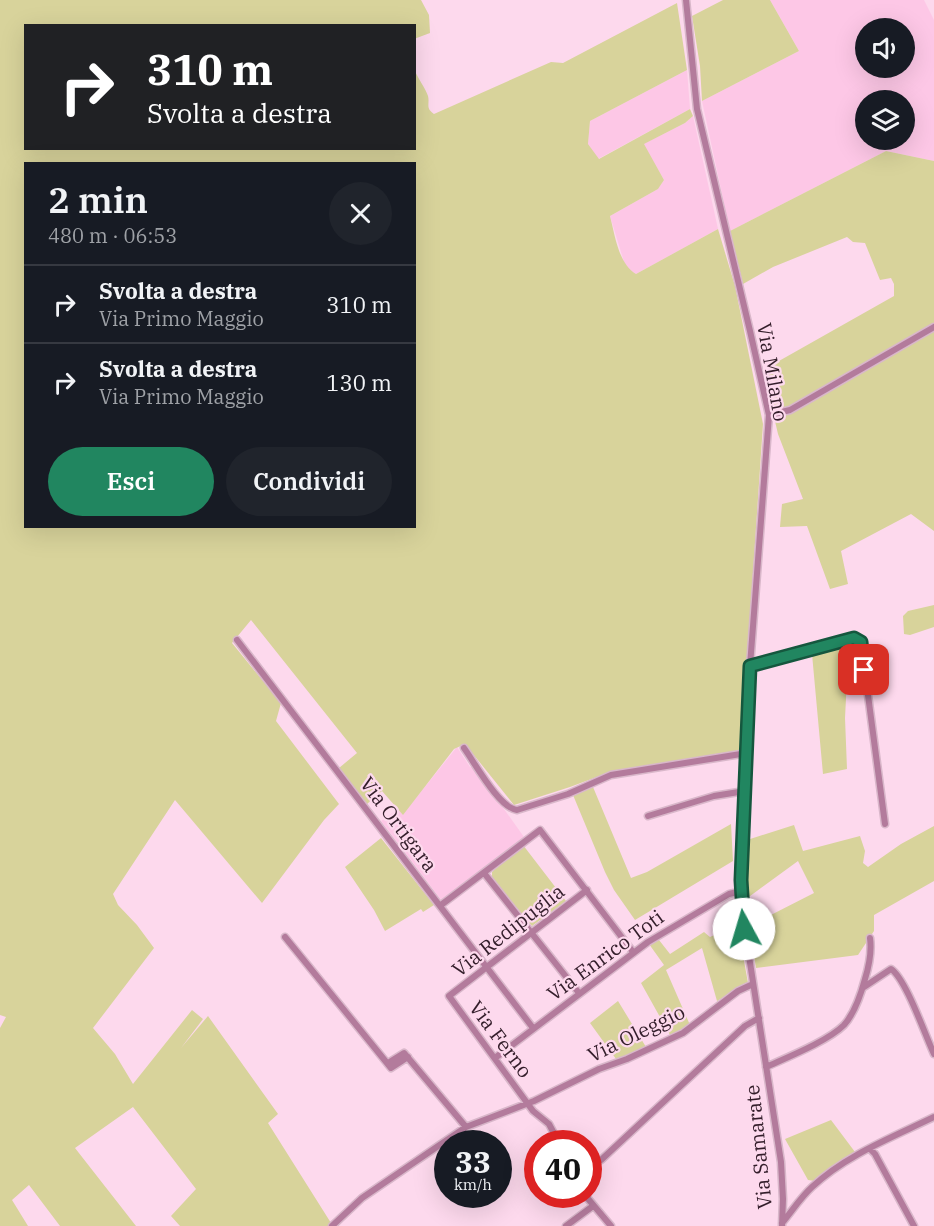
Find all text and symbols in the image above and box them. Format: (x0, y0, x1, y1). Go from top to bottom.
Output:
map controls (855, 18, 915, 150)
button: sound (855, 18, 915, 78)
text: 310 m (147, 42, 273, 97)
icon: right (48, 48, 126, 126)
button: layers (855, 90, 915, 150)
text: Svolta a destra (147, 95, 332, 130)
text: 2 min (48, 176, 148, 223)
button: close (329, 182, 392, 245)
text: 480 m · 06:53 (48, 222, 177, 249)
text: Svolta a destra (99, 276, 257, 305)
icon: right (48, 288, 81, 321)
text: 310 m (326, 290, 392, 319)
text: Via Primo Maggio (99, 305, 264, 332)
street label: Via Milano (751, 321, 795, 423)
text: Svolta a destra (99, 354, 257, 383)
icon: right (48, 366, 81, 399)
text: 130 m (326, 368, 392, 397)
text: Via Primo Maggio (99, 383, 264, 410)
button: Esci (48, 447, 214, 516)
button: Condividi (226, 447, 392, 516)
pin (838, 644, 889, 695)
icon: arrive (847, 653, 880, 686)
street label: Via Ortigara (354, 771, 444, 877)
street label: Via Redipuglia (446, 877, 570, 983)
position arrow (712, 897, 776, 961)
street label: Via Enrico Toti (541, 903, 669, 1007)
street label: Via Ferno (463, 995, 539, 1083)
street label: Via Oleggio (583, 998, 689, 1068)
street label: Via Samarate (738, 1084, 778, 1210)
speed limit sign: 40 (524, 1130, 602, 1208)
text: 33 (455, 1142, 491, 1181)
text: km/h (454, 1175, 492, 1194)

